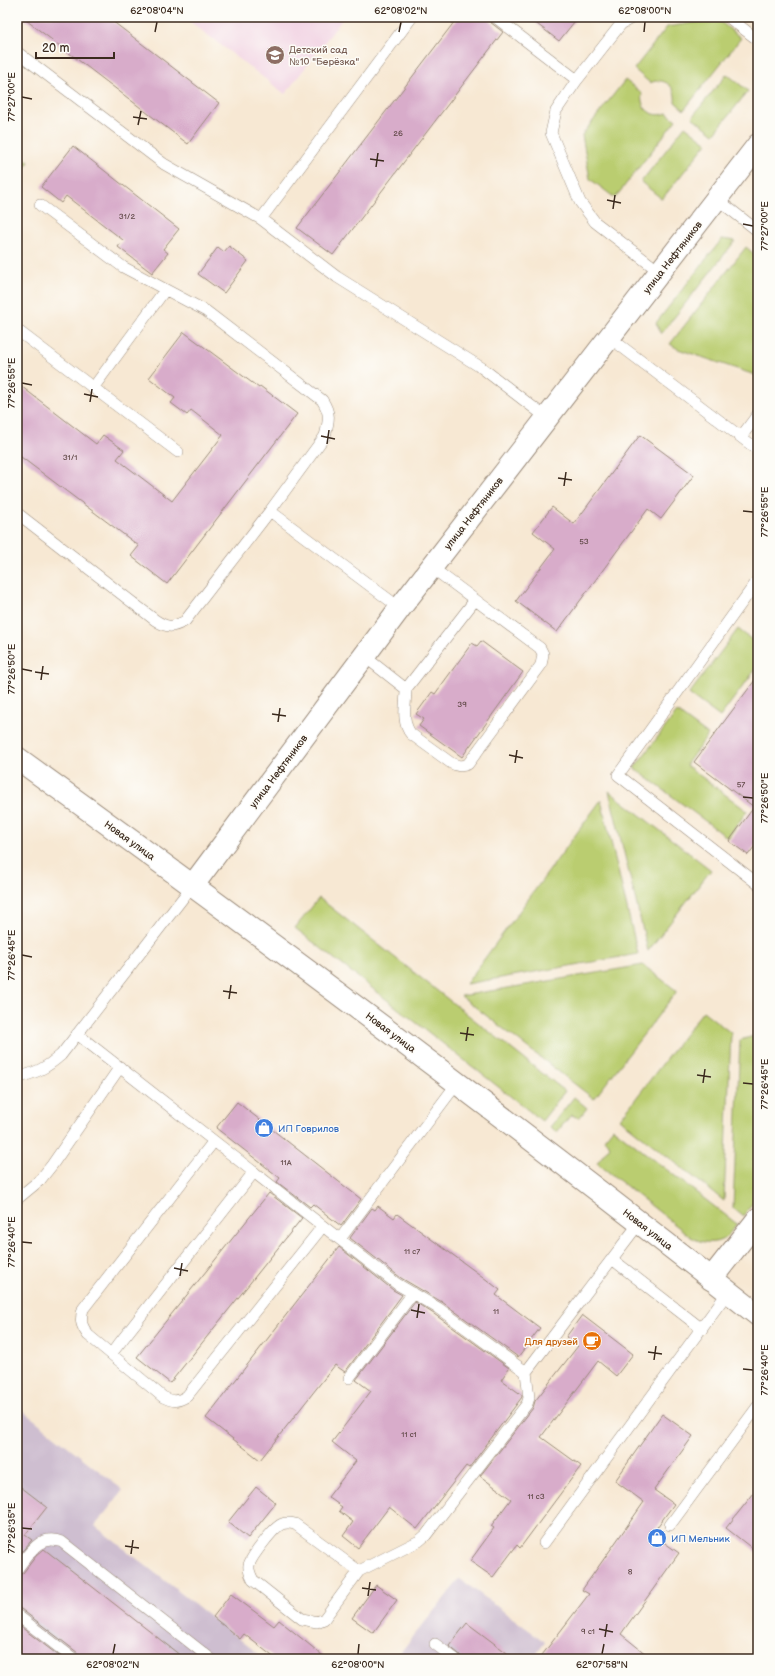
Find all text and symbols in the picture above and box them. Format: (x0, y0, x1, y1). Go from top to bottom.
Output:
text: 62°08'04"N (130, 5, 184, 17)
text: 62°08'02"N (374, 5, 428, 17)
text: 62°08'00"N (618, 5, 672, 17)
scale bar (36, 34, 114, 60)
text: 20 m (42, 41, 69, 56)
school or university icon: Детский сад №10 "Берёзка" (264, 44, 286, 66)
place label: Детский сад №10 "Берёзка" (289, 44, 359, 68)
text: 77°27'00"E (6, 72, 18, 122)
house number: 26 (393, 129, 403, 138)
text: 77°27'00"E (759, 201, 771, 251)
house number: 31/2 (119, 212, 135, 221)
street label: улица Нефтяников (641, 218, 705, 296)
text: 77°26'55"E (6, 357, 18, 408)
house number: 31/1 (63, 453, 77, 462)
street label: улица Нефтяников (442, 474, 506, 552)
text: 77°26'55"E (759, 486, 771, 537)
house number: 53 (579, 537, 589, 546)
text: 77°26'50"E (6, 643, 18, 694)
house number: 39 (457, 700, 467, 709)
street label: улица Нефтяников (247, 732, 311, 811)
text: 77°26'50"E (759, 772, 771, 823)
house number: 57 (737, 780, 745, 789)
street label: Новая улица (102, 818, 157, 863)
text: 77°26'45"E (6, 929, 18, 980)
street label: Новая улица (363, 1010, 418, 1056)
text: 77°26'45"E (759, 1058, 771, 1109)
shop icon: ИП Говрилов (253, 1117, 275, 1139)
place label: ИП Говрилов (278, 1123, 340, 1135)
house number: 11А (280, 1158, 292, 1167)
street label: Новая улица (620, 1207, 675, 1253)
text: 77°26'40"E (6, 1216, 18, 1267)
house number: 11 с7 (404, 1247, 420, 1256)
house number: 11 (493, 1307, 499, 1316)
cafe icon: Для друзей (581, 1330, 603, 1352)
place label: Для друзей (525, 1336, 578, 1348)
text: 77°26'40"E (759, 1344, 771, 1395)
house number: 11 с1 (401, 1430, 417, 1439)
house number: 11 с3 (527, 1492, 545, 1501)
text: 77°26'35"E (6, 1502, 18, 1553)
shop icon: ИП Мельник (646, 1527, 668, 1549)
place label: ИП Мельник (671, 1533, 730, 1545)
house number: 8 (628, 1567, 633, 1576)
house number: 9 с1 (581, 1627, 595, 1636)
text: 62°08'02"N (86, 1659, 140, 1671)
text: 62°08'00"N (331, 1659, 385, 1671)
text: 62°07'58"N (576, 1659, 628, 1671)

